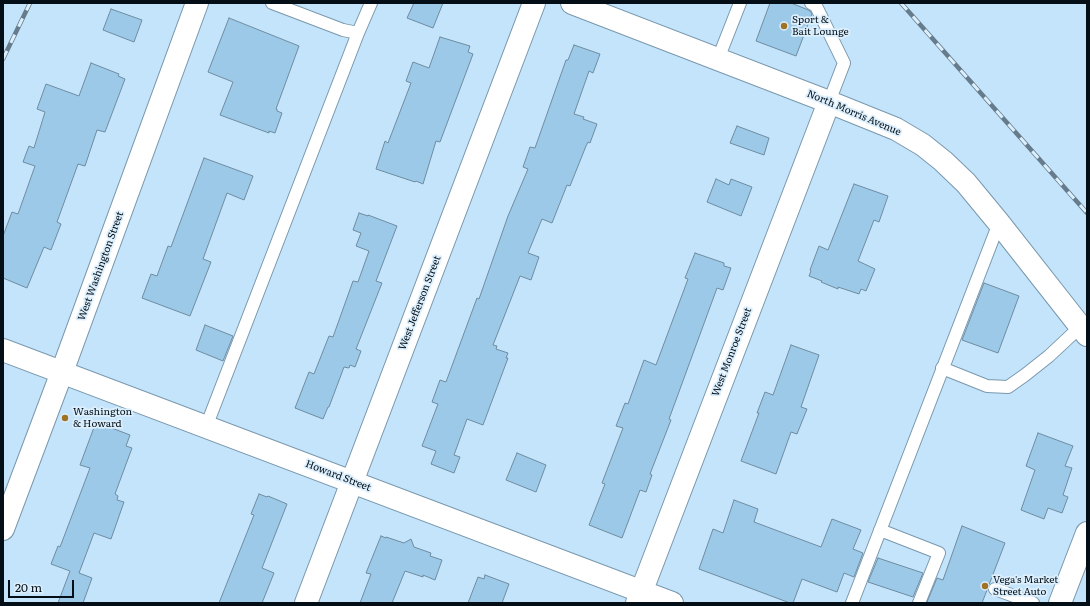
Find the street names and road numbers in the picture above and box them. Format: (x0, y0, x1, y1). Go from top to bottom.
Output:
street label: North Morris Avenue (805, 88, 903, 138)
street label: West Washington Street (76, 210, 126, 322)
street label: West Jefferson Street (396, 254, 444, 352)
street label: West Monroe Street (710, 306, 754, 398)
street label: Howard Street (304, 458, 372, 494)

